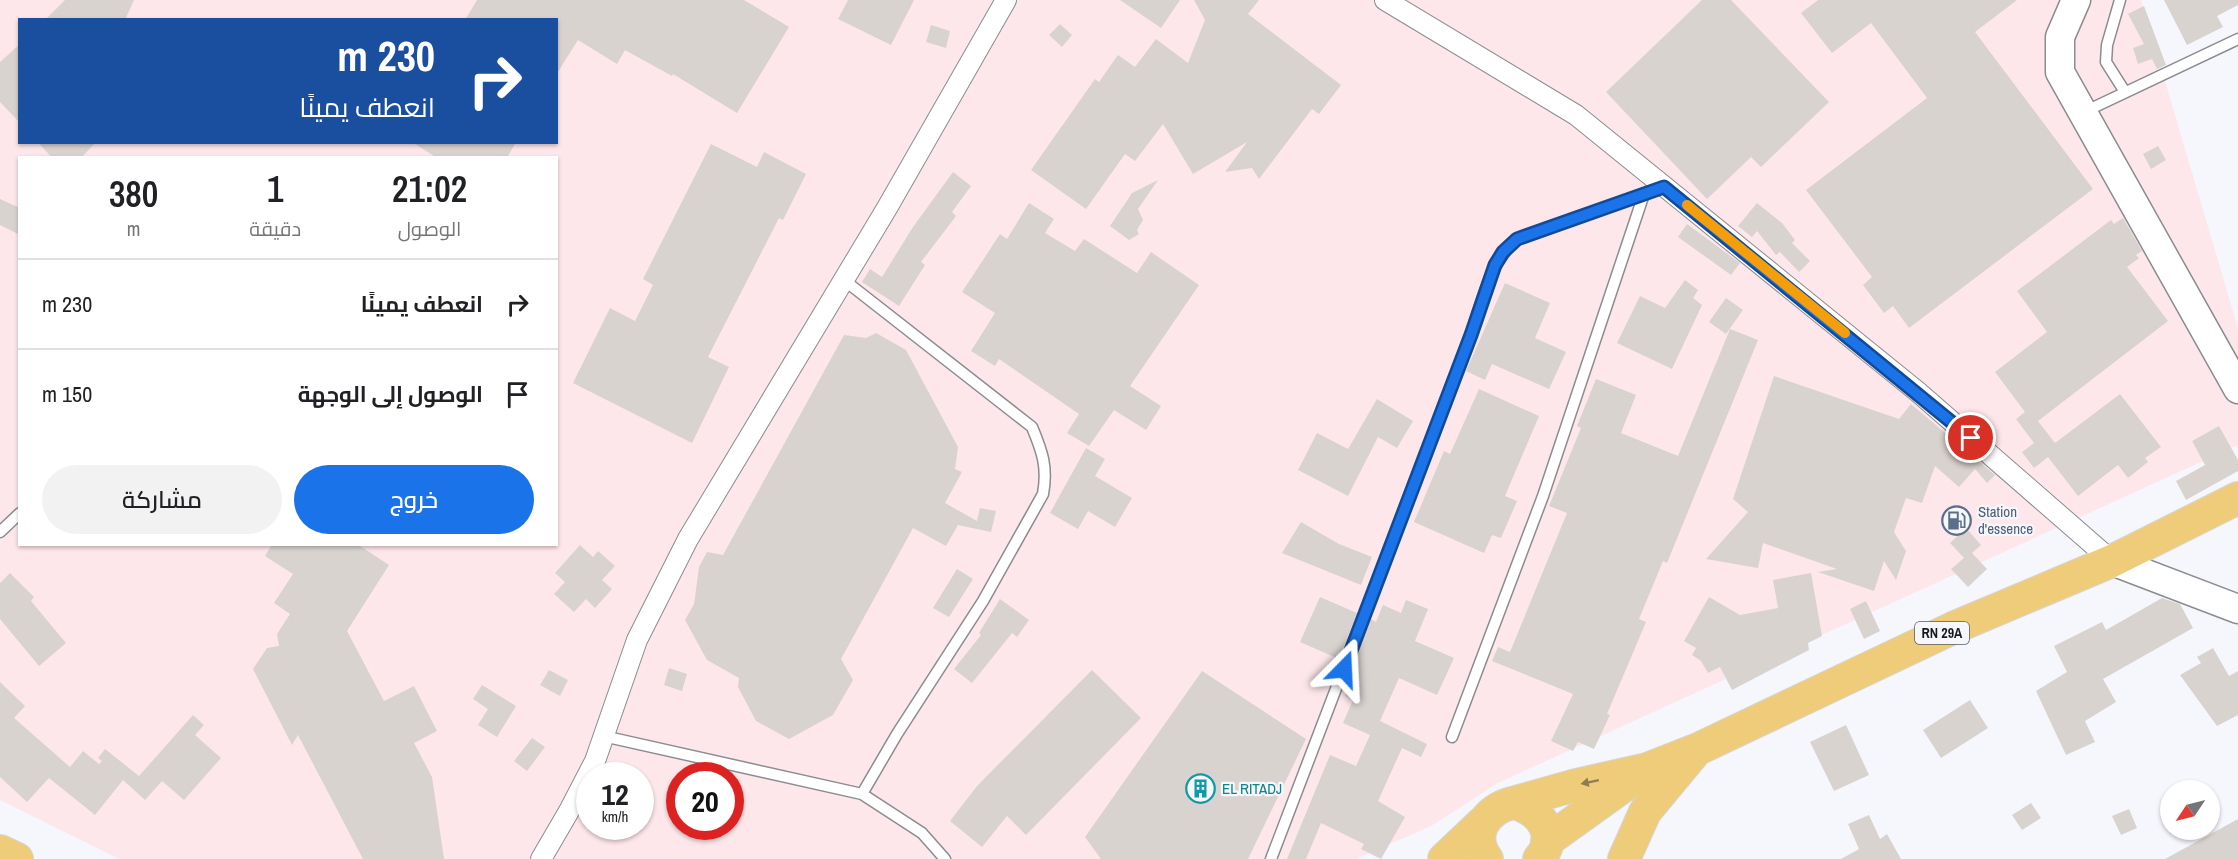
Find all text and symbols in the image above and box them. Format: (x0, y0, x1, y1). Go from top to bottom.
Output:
text: 230 m (337, 28, 435, 84)
icon: right (456, 42, 534, 120)
text: انعطف يمينًا (299, 89, 435, 125)
text: 1 (267, 165, 283, 213)
text: 21:02 (392, 165, 467, 213)
text: 380 (109, 170, 158, 218)
text: m (127, 215, 140, 242)
text: دقيقة (249, 215, 301, 242)
text: الوصول (398, 215, 461, 242)
icon: right (501, 288, 534, 321)
text: 230 m (42, 289, 92, 319)
text: انعطف يمينًا (361, 289, 483, 319)
icon: arrive (501, 378, 534, 411)
text: 150 m (42, 379, 92, 409)
text: الوصول إلى الوجهة (298, 379, 483, 409)
pin (1945, 412, 1996, 463)
icon: arrive (1954, 421, 1987, 454)
button: مشاركة (42, 465, 282, 534)
button: خروج (294, 465, 534, 534)
place label: Station d'essence (1978, 501, 2033, 539)
fuel station icon: Station d'essence (1941, 504, 1973, 536)
road number: RN 29A (1915, 622, 1969, 644)
position arrow (1312, 637, 1376, 701)
speed limit sign: 20 (666, 762, 744, 840)
building icon: EL RITADJ (1185, 772, 1217, 804)
text: 12 (601, 774, 629, 814)
place label: EL RITADJ (1222, 778, 1282, 799)
one-way arrow (1580, 778, 1599, 787)
north arrow (2160, 780, 2220, 840)
map controls (2160, 780, 2220, 840)
text: km/h (602, 806, 628, 827)

